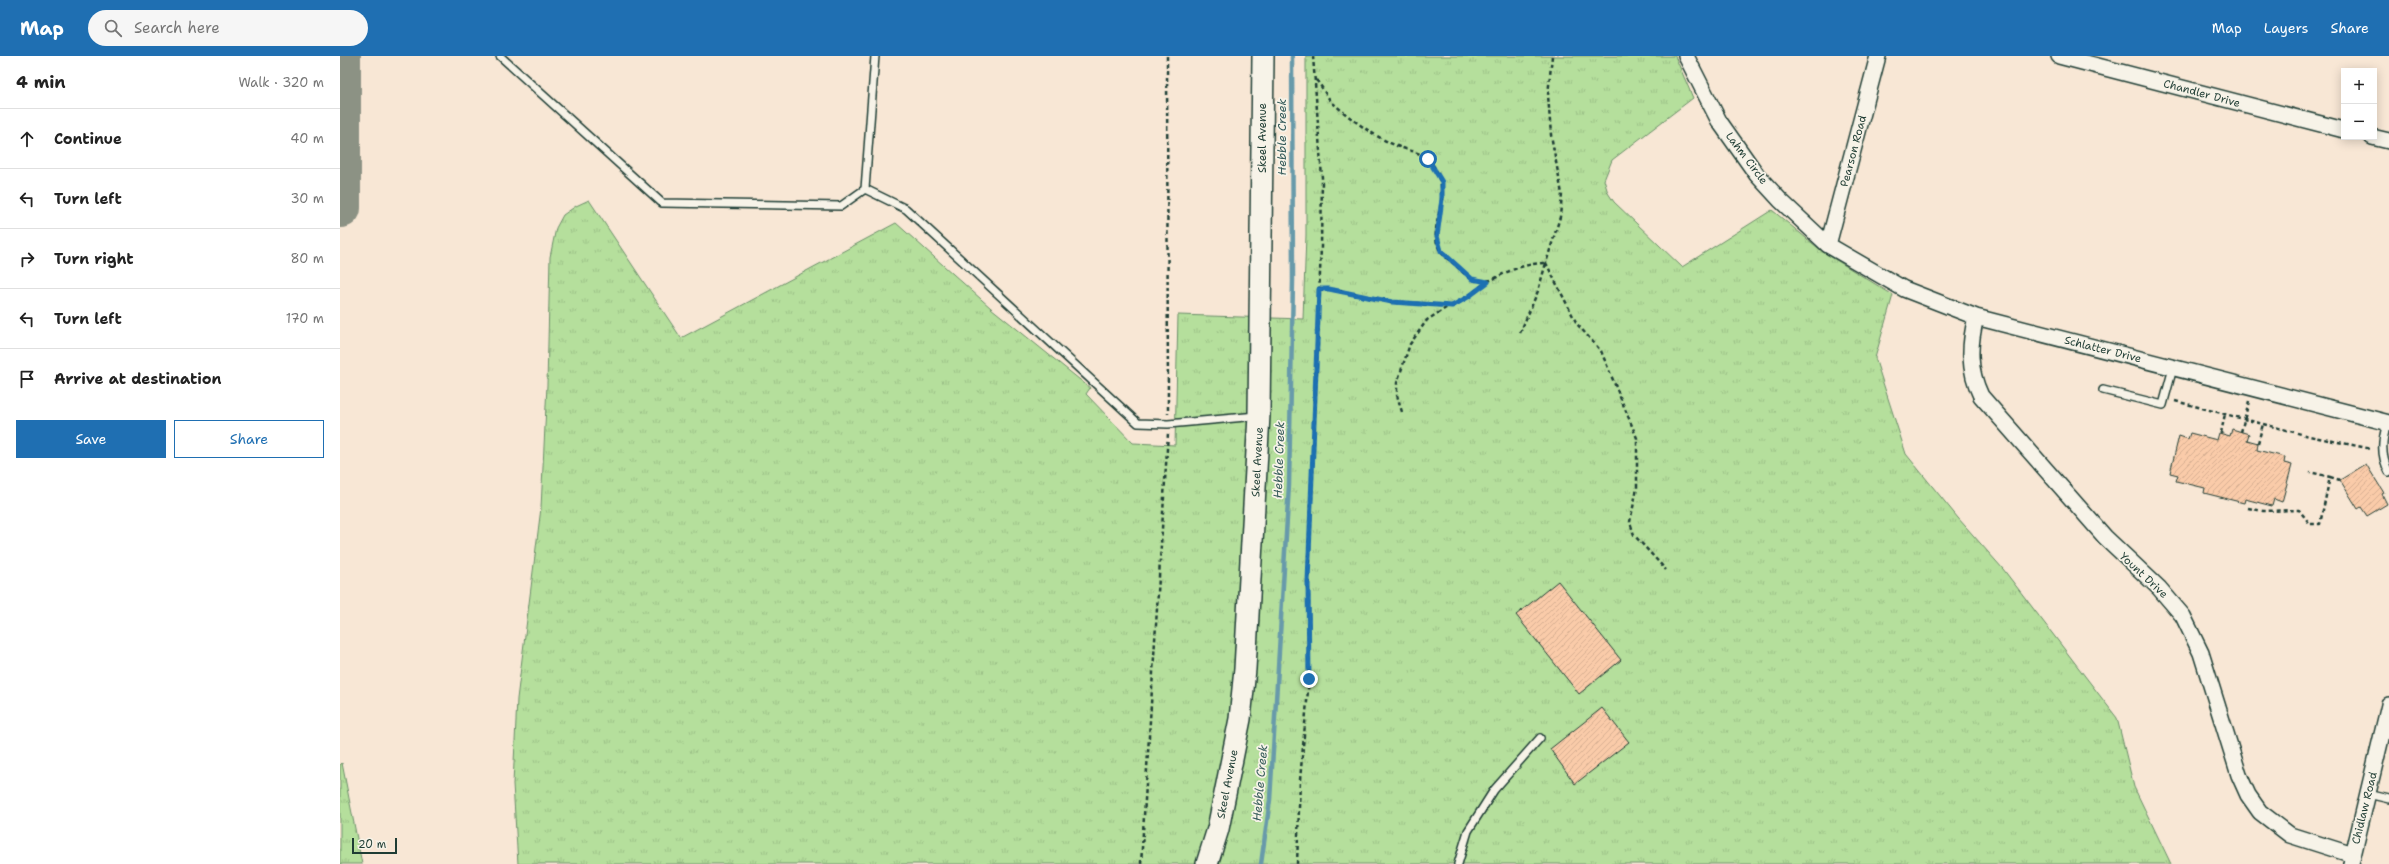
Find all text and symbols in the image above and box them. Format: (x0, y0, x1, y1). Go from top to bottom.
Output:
search box (88, 10, 368, 46)
text: Map (20, 16, 64, 41)
icon: search (102, 17, 124, 39)
text: Search here (134, 18, 220, 38)
text: Map (2212, 19, 2242, 37)
text: Layers (2264, 19, 2308, 37)
text: Share (2330, 19, 2369, 37)
map controls (2341, 68, 2377, 140)
button: + (2341, 68, 2377, 104)
text: 4 min (16, 71, 66, 93)
text: Walk · 320 m (238, 74, 324, 91)
street label: Chandler Drive (2162, 76, 2242, 111)
water label: Hebble Creek (1274, 98, 1290, 175)
street label: Skeel Avenue (1255, 103, 1270, 173)
button: − (2341, 104, 2377, 140)
street label: Pearson Road (1837, 114, 1870, 189)
icon: ahead (16, 128, 38, 150)
text: Continue (54, 129, 122, 149)
street label: Lahm Circle (1722, 129, 1771, 187)
text: 40 m (290, 130, 324, 147)
route start (1419, 150, 1437, 168)
icon: left (16, 188, 38, 210)
text: Turn left (54, 189, 122, 209)
text: 30 m (290, 190, 324, 207)
icon: right (16, 248, 38, 270)
text: Turn right (54, 249, 134, 269)
text: 80 m (290, 250, 324, 267)
icon: left (16, 308, 38, 330)
text: Turn left (54, 309, 122, 329)
text: 170 m (286, 310, 324, 327)
street label: Schlatter Drive (2063, 333, 2143, 366)
icon: arrive (16, 368, 38, 390)
text: Arrive at destination (54, 369, 222, 389)
button: Save (16, 420, 166, 458)
button: Share (174, 420, 324, 458)
water label: Hebble Creek (1270, 421, 1288, 499)
street label: Skeel Avenue (1248, 427, 1267, 497)
street label: Yount Drive (2116, 549, 2171, 602)
route end (1300, 670, 1318, 688)
water label: Hebble Creek (1249, 744, 1271, 822)
street label: Skeel Avenue (1213, 748, 1242, 820)
street label: Chidlaw Road (2348, 770, 2381, 846)
scale bar (352, 836, 397, 855)
text: 20 m (358, 837, 386, 852)

